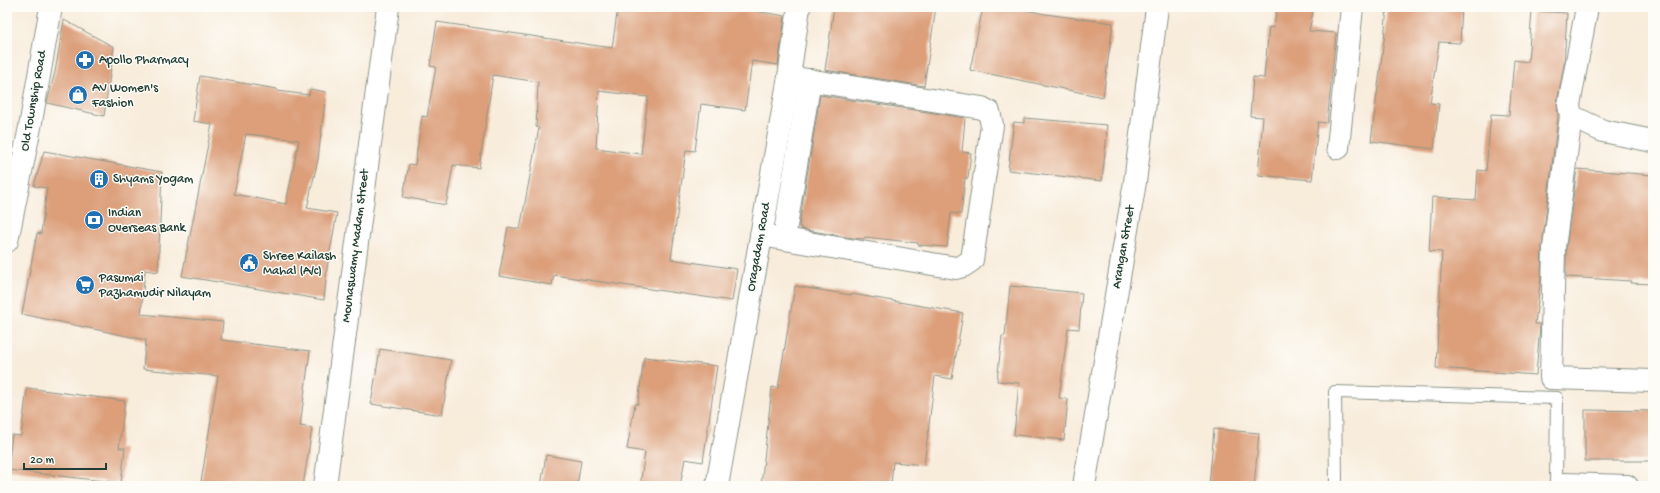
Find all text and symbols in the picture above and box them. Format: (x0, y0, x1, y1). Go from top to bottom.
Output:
street label: Old Township Road (18, 48, 50, 152)
pharmacy icon: Apollo Pharmacy (74, 49, 96, 71)
place label: Apollo Pharmacy (99, 53, 189, 68)
place label: AV Women's Fashion (91, 81, 159, 111)
shop icon: AV Women's Fashion (67, 84, 89, 106)
street label: Mounaswamy Madam Street (339, 167, 373, 323)
building icon: Shyams Yogam (88, 168, 110, 190)
place label: Shyams Yogam (113, 172, 193, 187)
street label: Oragadam Road (744, 200, 774, 293)
street label: Arangan Street (1109, 203, 1139, 290)
place label: Indian Overseas Bank (108, 206, 186, 236)
bank icon: Indian Overseas Bank (83, 209, 105, 231)
place label: Shree Kailash Mahal (A/c) (263, 249, 336, 279)
public building icon: Shree Kailash Mahal (A/c) (238, 252, 260, 274)
place label: Pasumai Pazhamudir Nilayam (98, 271, 211, 301)
supermarket icon: Pasumai Pazhamudir Nilayam (74, 274, 96, 296)
scale bar (24, 445, 106, 471)
text: 20 m (30, 454, 55, 468)

